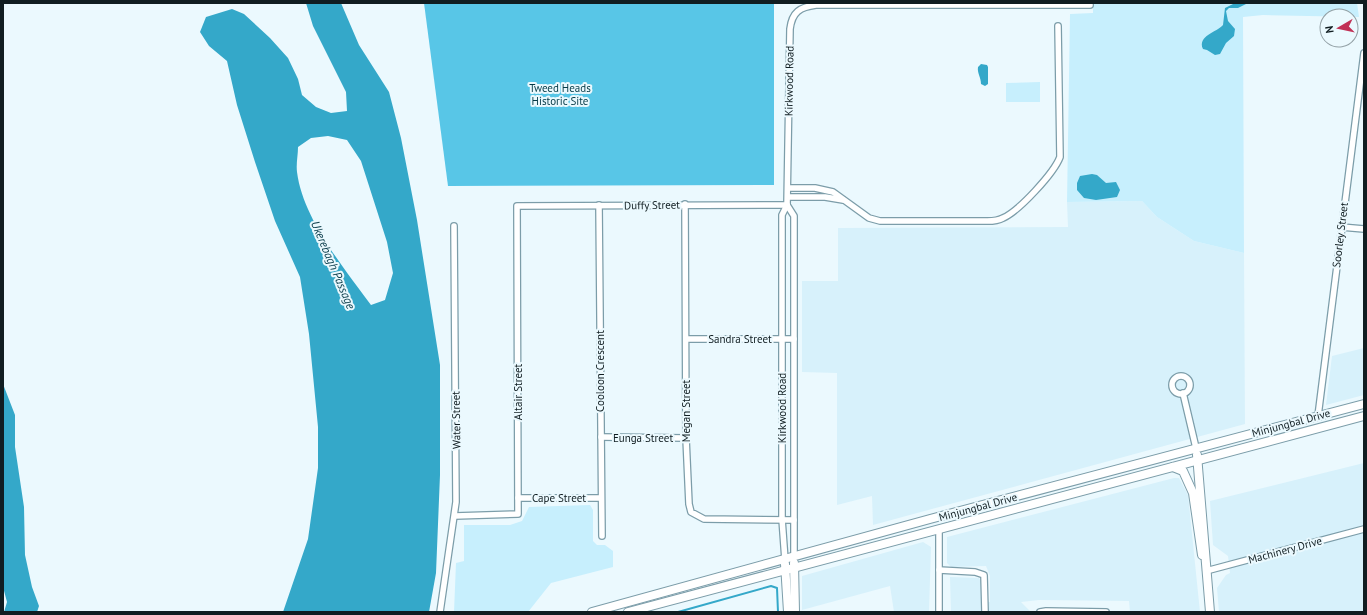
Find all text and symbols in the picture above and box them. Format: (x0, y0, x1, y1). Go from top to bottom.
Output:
north arrow (1319, 8, 1359, 48)
text: N (1322, 25, 1337, 34)
street label: Kirkwood Road (781, 46, 797, 116)
park label: Tweed Heads Historic Site (529, 81, 591, 108)
street label: Duffy Street (624, 198, 680, 212)
street label: Soorley Street (1329, 201, 1351, 268)
water label: Ukerebagh Passage (308, 218, 359, 312)
street label: Cooloon Crescent (593, 330, 607, 412)
street label: Sandra Street (708, 332, 772, 346)
street label: Altair Street (511, 363, 525, 420)
street label: Kirkwood Road (775, 373, 789, 443)
street label: Megan Street (679, 379, 693, 442)
street label: Water Street (448, 391, 464, 449)
street label: Minjungbal Drive (1250, 406, 1332, 440)
street label: Eunga Street (613, 431, 673, 445)
street label: Minjungbal Drive (937, 490, 1019, 524)
street label: Cape Street (532, 491, 586, 505)
street label: Machinery Drive (1247, 533, 1324, 567)

